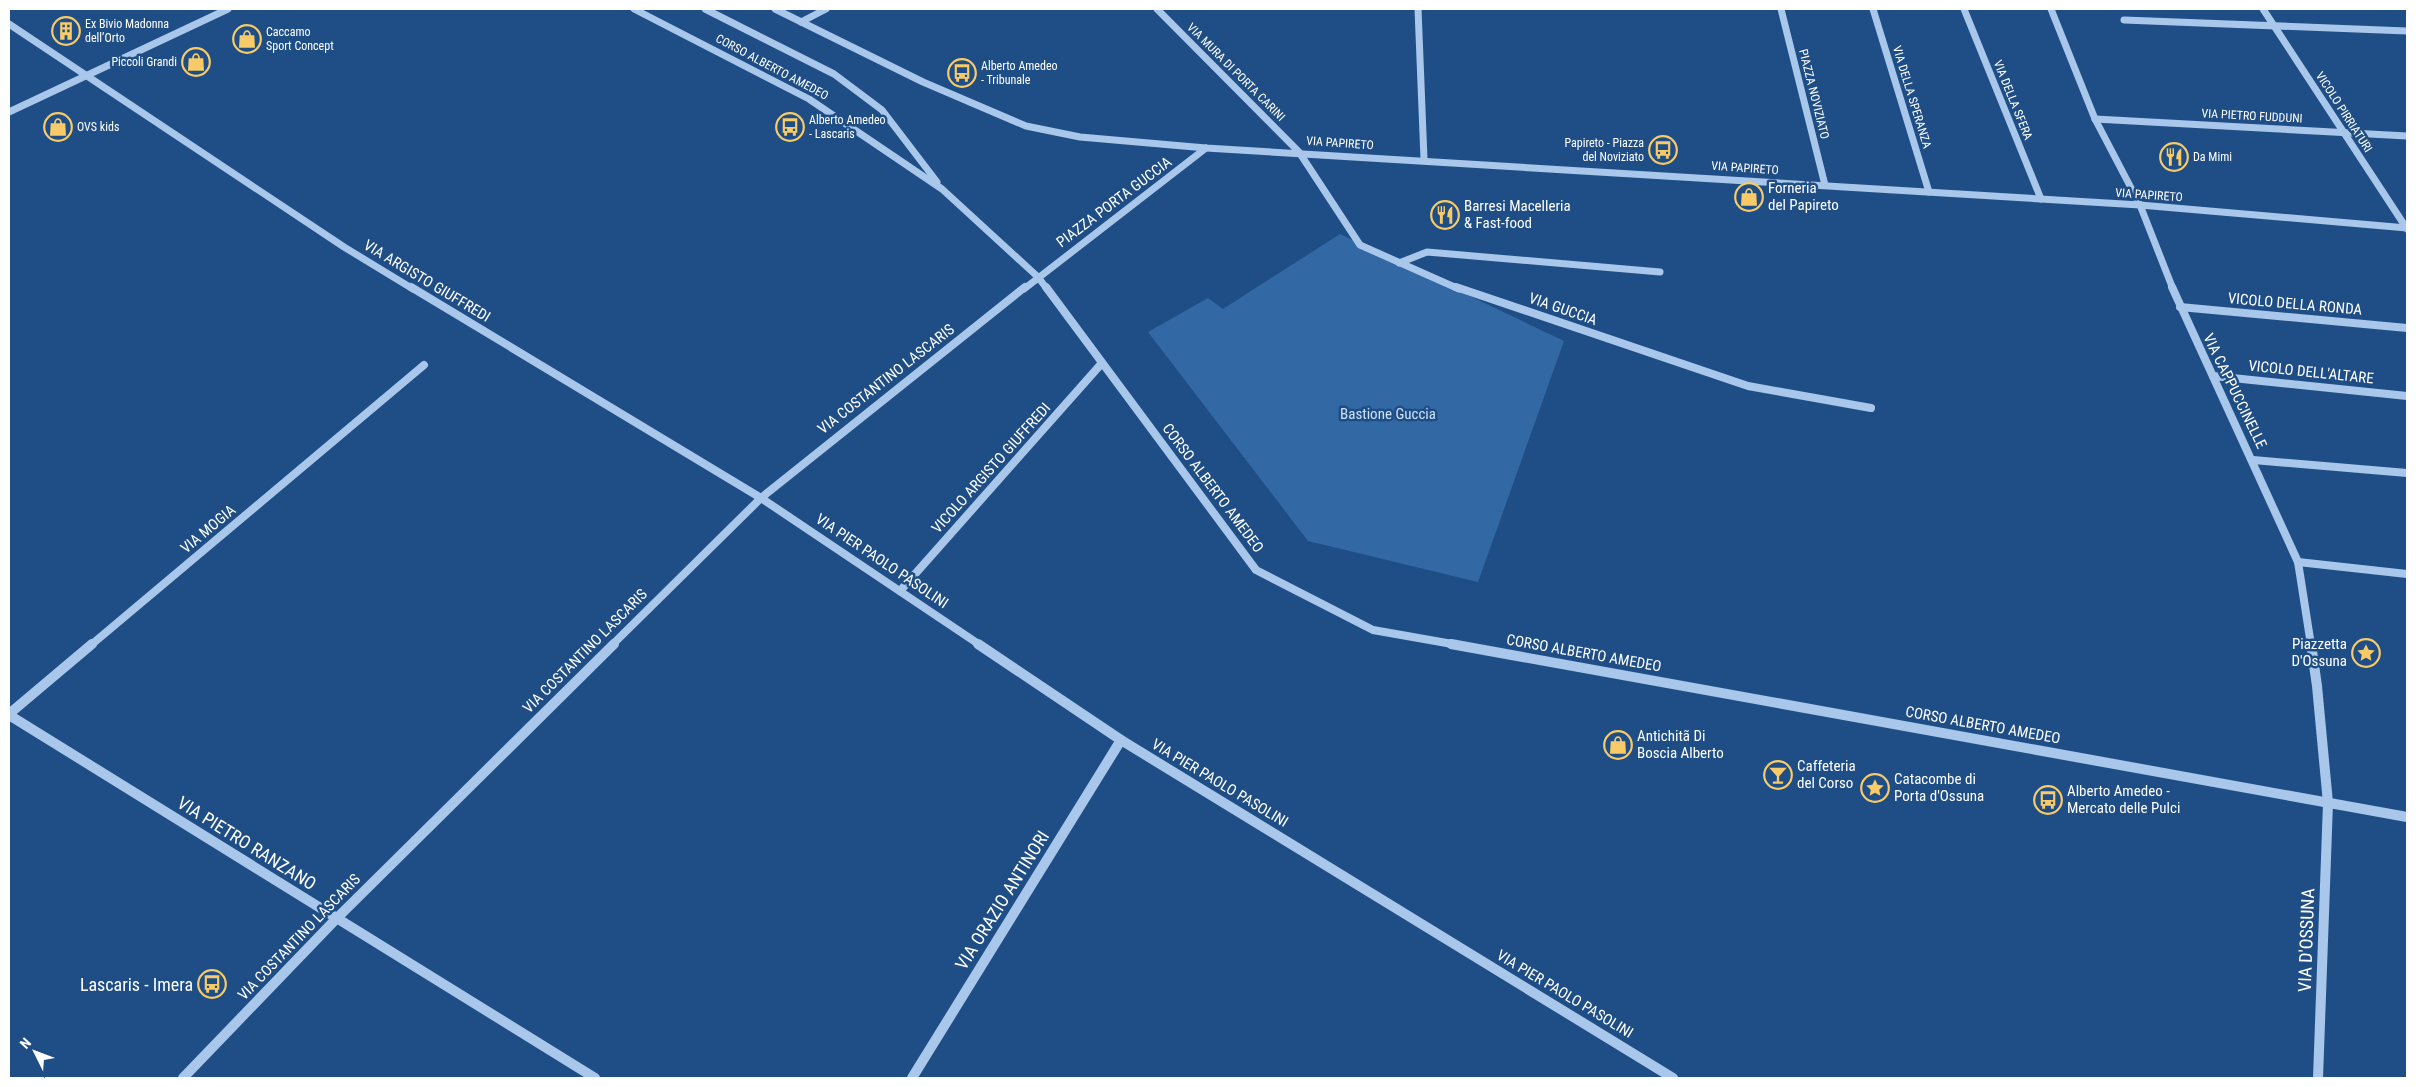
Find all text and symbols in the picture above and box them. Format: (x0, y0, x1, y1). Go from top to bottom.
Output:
building icon: Ex Bivio Madonna dell’Orto (51, 16, 81, 46)
place label: Ex Bivio Madonna dell’Orto (85, 17, 169, 45)
street label: VIA MURA DI PORTA CARINI (1184, 20, 1288, 124)
shop icon: Caccamo Sport Concept (232, 24, 262, 54)
place label: Caccamo Sport Concept (266, 25, 334, 53)
street label: CORSO ALBERTO AMEDEO (713, 31, 831, 103)
street label: VIA DELLA SPERANZA (1890, 44, 1934, 150)
shop icon: Piccoli Grandi (181, 47, 211, 77)
street label: PIAZZA NOVIZIATO (1796, 48, 1832, 140)
place label: Piccoli Grandi (111, 55, 177, 69)
bus stop icon: Alberto Amedeo - Tribunale (947, 58, 977, 88)
street label: VIA DELLA SFERA (1991, 58, 2035, 142)
place label: Alberto Amedeo - Tribunale (981, 59, 1058, 87)
street label: VICOLO PIRRIATURI (2313, 69, 2375, 155)
street label: VIA PIETRO FUDDUNI (2201, 106, 2303, 126)
shop icon: OVS kids (43, 112, 73, 142)
bus stop icon: Alberto Amedeo - Lascaris (775, 112, 805, 142)
place label: Alberto Amedeo - Lascaris (809, 113, 886, 141)
place label: OVS kids (77, 120, 119, 134)
street label: VIA PAPIRETO (1306, 134, 1374, 152)
bus stop icon: Papireto - Piazza del Noviziato (1648, 135, 1678, 165)
place label: Papireto - Piazza del Noviziato (1564, 136, 1644, 164)
restaurant icon: Da Mimi (2159, 142, 2189, 172)
place label: Da Mimi (2193, 150, 2232, 164)
street label: PIAZZA PORTA GUCCIA (1053, 153, 1175, 251)
street label: VIA PAPIRETO (1711, 159, 1779, 177)
place label: Forneria del Papireto (1768, 179, 1839, 214)
shop icon: Forneria del Papireto (1734, 182, 1764, 212)
street label: VIA PAPIRETO (2115, 186, 2183, 204)
place label: Barresi Macelleria & Fast-food (1464, 197, 1571, 232)
restaurant icon: Barresi Macelleria & Fast-food (1430, 200, 1460, 230)
street label: VIA ARGISTO GIUFFREDI (360, 236, 494, 326)
street label: VIA GUCCIA (1526, 289, 1600, 329)
street label: VICOLO DELLA RONDA (2227, 289, 2363, 319)
street label: VIA COSTANTINO LASCARIS (814, 320, 958, 438)
street label: VIA CAPPUCCINELLE (2199, 331, 2271, 451)
street label: VICOLO DELL'ALTARE (2247, 356, 2375, 388)
street label: VICOLO ARGISTO GIUFFREDI (928, 399, 1054, 537)
park label: Bastione Guccia (1340, 405, 1436, 423)
street label: CORSO ALBERTO AMEDEO (1159, 420, 1267, 556)
street label: VIA MOGIA (177, 501, 239, 557)
street label: VIA PIER PAOLO PASOLINI (812, 510, 952, 612)
street label: VIA COSTANTINO LASCARIS (519, 585, 651, 717)
street label: CORSO ALBERTO AMEDEO (1505, 630, 1663, 676)
place label: Piazzetta D'Ossuna (2291, 635, 2347, 670)
place icon: Piazzetta D'Ossuna (2351, 638, 2381, 668)
street label: CORSO ALBERTO AMEDEO (1904, 702, 2062, 748)
place label: Antichitã Di Boscia Alberto (1637, 727, 1724, 762)
shop icon: Antichitã Di Boscia Alberto (1603, 730, 1633, 760)
street label: VIA PIER PAOLO PASOLINI (1149, 735, 1291, 831)
place label: Caffeteria del Corso (1797, 757, 1856, 792)
bar icon: Caffeteria del Corso (1763, 760, 1793, 790)
place label: Catacombe di Porta d'Ossuna (1894, 770, 1984, 805)
place icon: Catacombe di Porta d'Ossuna (1860, 773, 1890, 803)
place label: Alberto Amedeo - Mercato delle Pulci (2067, 782, 2180, 817)
bus stop icon: Alberto Amedeo - Mercato delle Pulci (2033, 785, 2063, 815)
street label: VIA PIETRO RANZANO (174, 792, 320, 894)
street label: VIA ORAZIO ANTINORI (951, 827, 1053, 973)
street label: VIA COSTANTINO LASCARIS (234, 870, 364, 1004)
street label: VIA D'OSSUNA (2294, 887, 2318, 992)
street label: VIA PIER PAOLO PASOLINI (1494, 946, 1636, 1042)
bus stop icon: Lascaris - Imera (197, 969, 227, 999)
place label: Lascaris - Imera (80, 974, 193, 995)
north arrow (10, 1027, 60, 1077)
text: N (17, 1035, 34, 1052)

